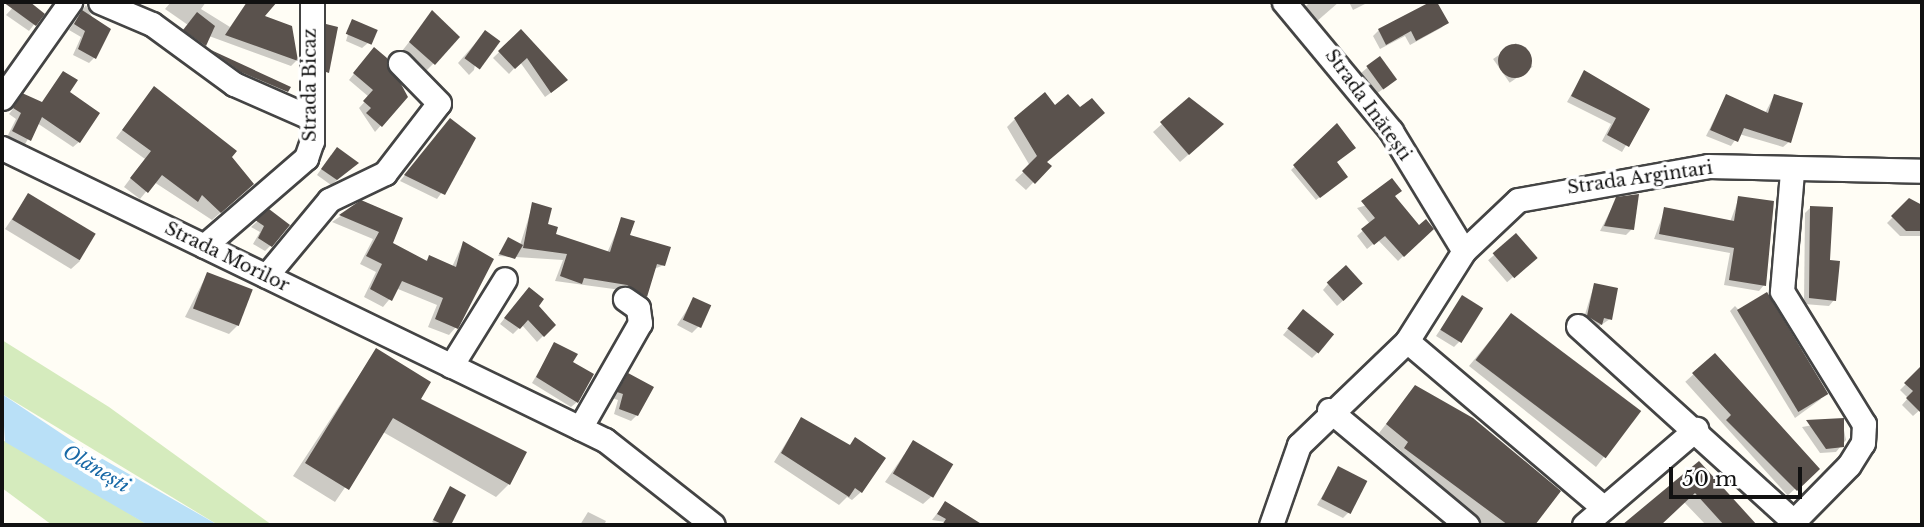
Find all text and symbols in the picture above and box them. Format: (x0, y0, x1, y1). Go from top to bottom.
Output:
street label: Strada Bicaz (299, 28, 321, 142)
street label: Strada Inătești (1320, 45, 1416, 165)
street label: Strada Argintari (1565, 157, 1715, 199)
street label: Strada Morilor (161, 217, 293, 297)
water label: Olănești (59, 440, 133, 498)
scale bar (1672, 454, 1805, 498)
text: 50 m (1682, 466, 1737, 492)

